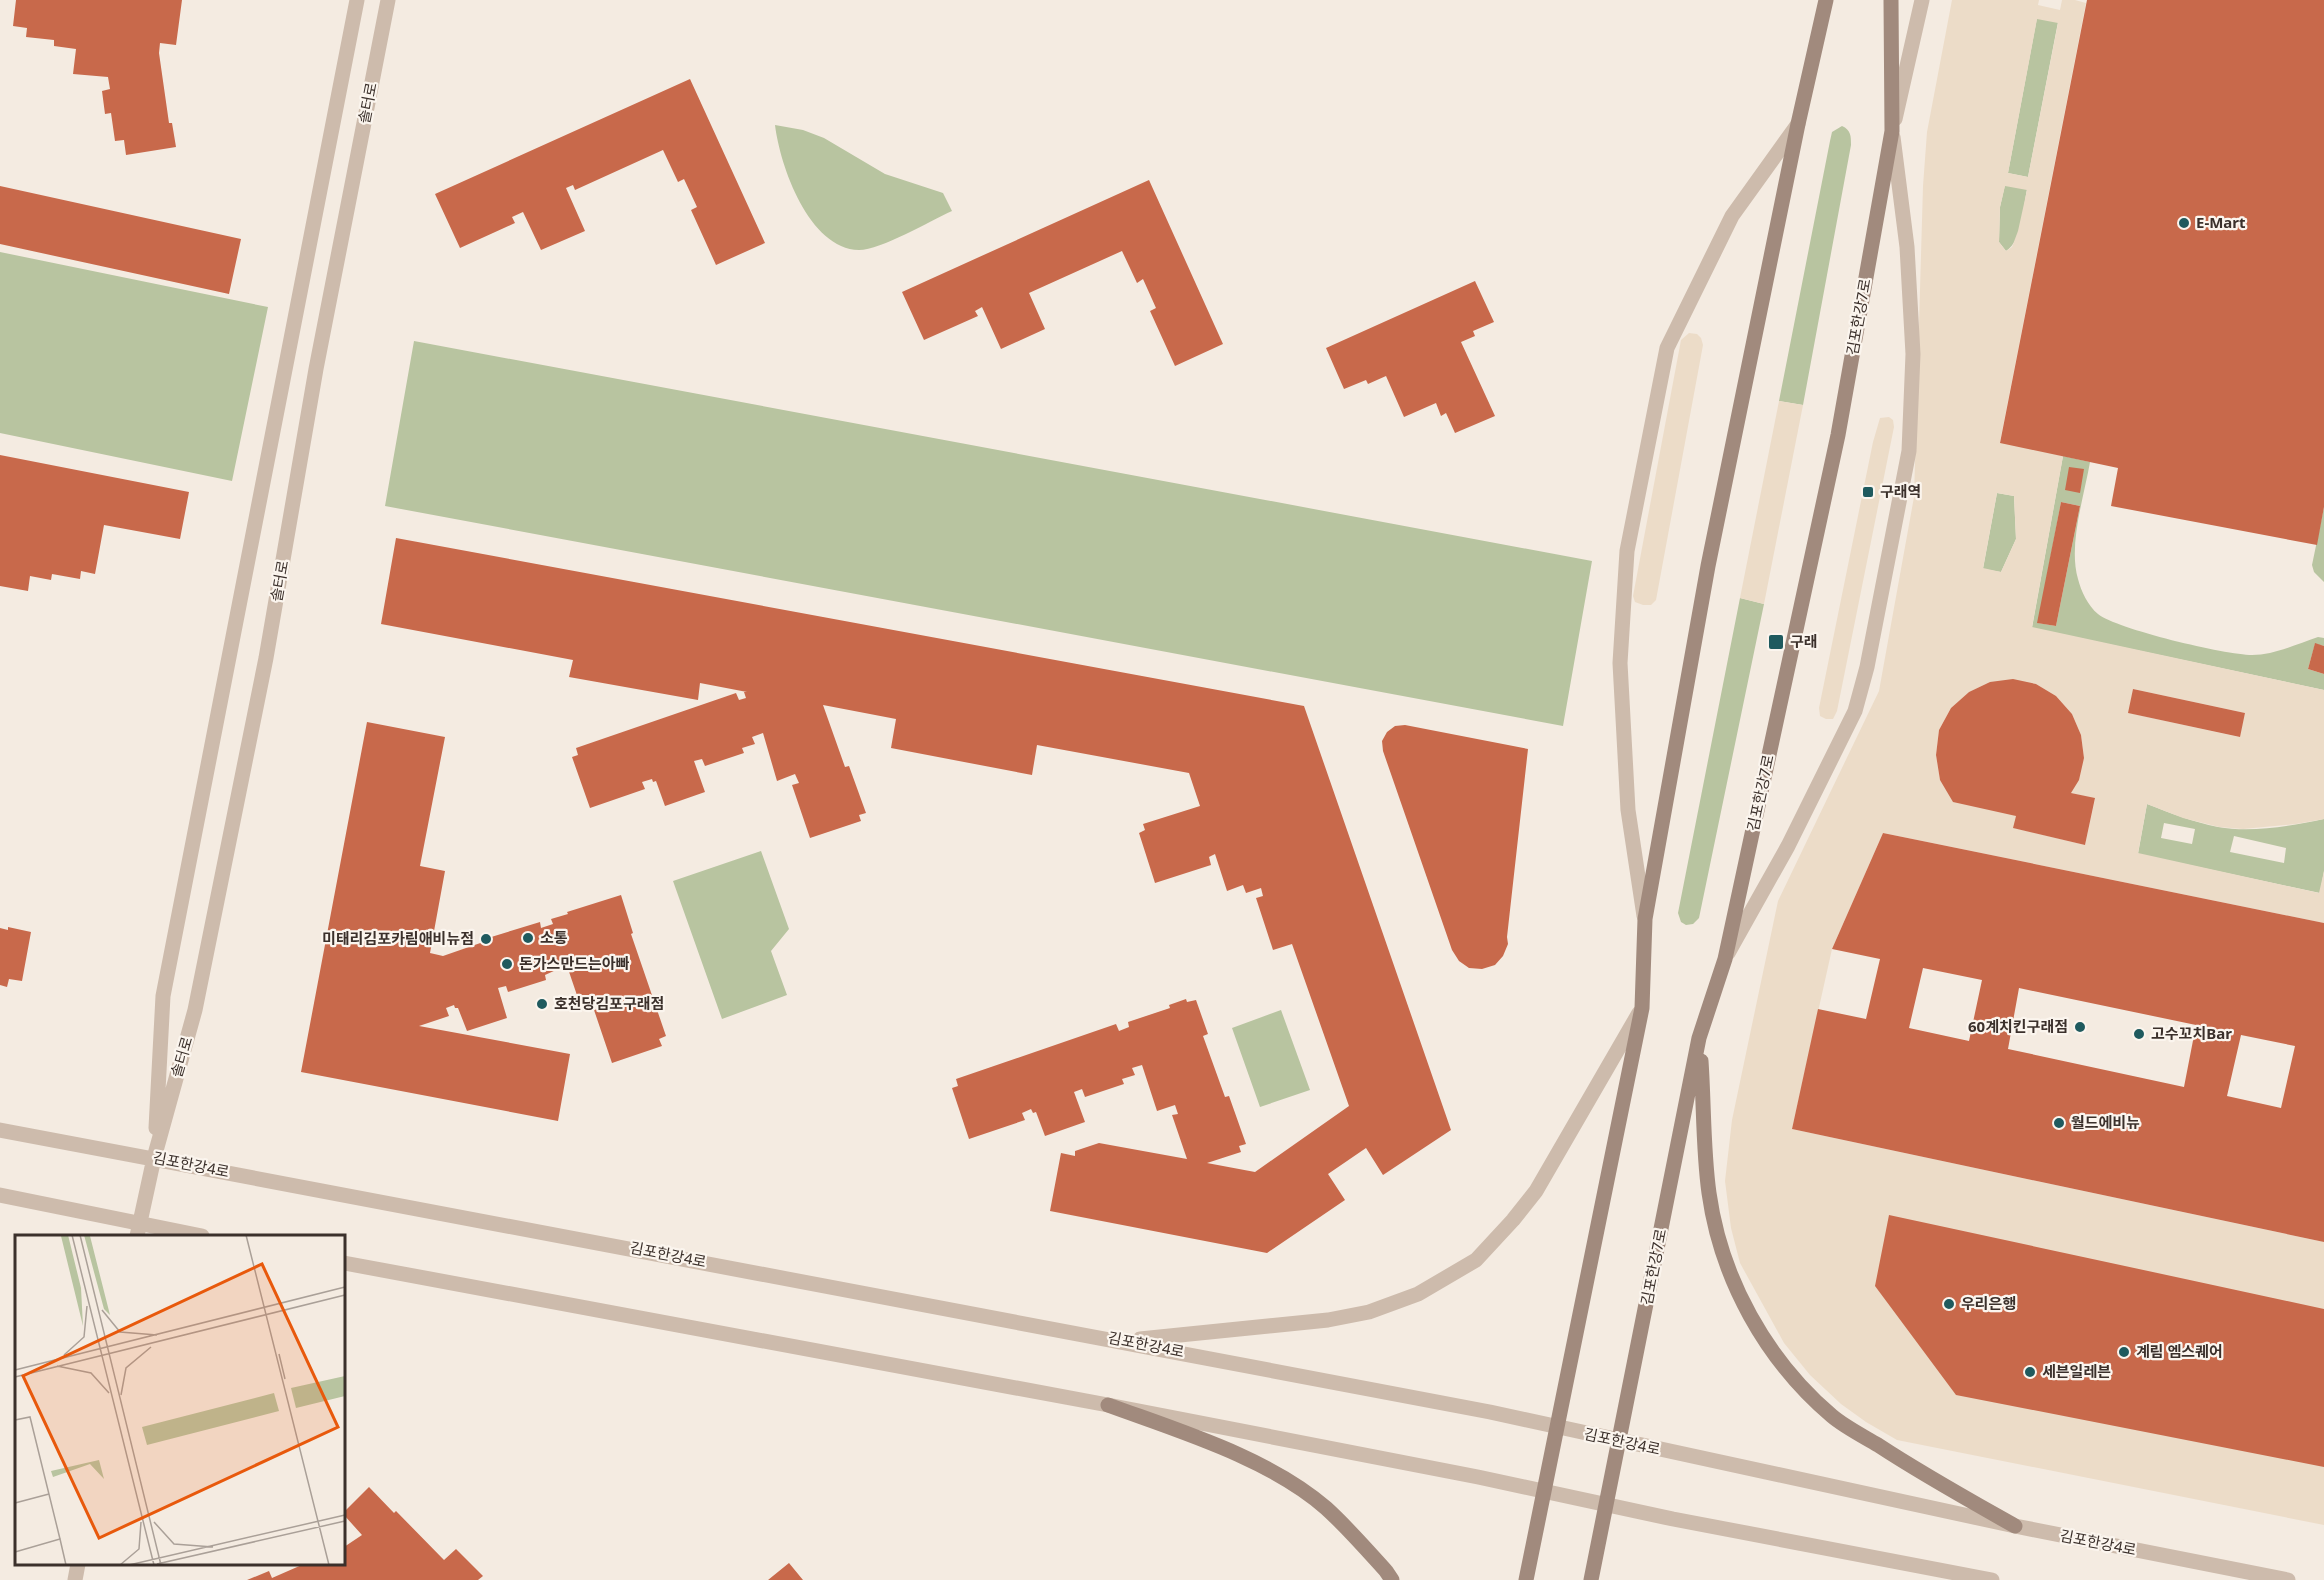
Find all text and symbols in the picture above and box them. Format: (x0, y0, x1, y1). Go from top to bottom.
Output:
street label: 솔터로 (353, 81, 381, 125)
place label: E-Mart (2196, 212, 2246, 232)
marker: E-Mart (2177, 216, 2191, 230)
street label: 김포한강7로 (1841, 277, 1875, 357)
place label: 구래역 (1880, 481, 1921, 501)
marker: 구래역 (1861, 485, 1875, 499)
street label: 솔터로 (266, 559, 292, 603)
place label: 구래 (1790, 631, 1818, 651)
marker: 구래 (1767, 633, 1785, 651)
street label: 김포한강7로 (1742, 753, 1778, 833)
place label: 소통 (540, 927, 568, 947)
place label: 미태리김포카림애비뉴점 (322, 928, 474, 948)
marker: 소통 (521, 931, 535, 945)
marker: 미태리김포카림애비뉴점 (479, 932, 493, 946)
place label: 돈가스만드는아빠 (519, 953, 630, 973)
marker: 돈가스만드는아빠 (500, 957, 514, 971)
place label: 호천당김포구래점 (554, 993, 664, 1013)
marker: 호천당김포구래점 (535, 997, 549, 1011)
place label: 60계치킨구래점 (1968, 1016, 2068, 1036)
marker: 60계치킨구래점 (2073, 1020, 2087, 1034)
place label: 고수꼬치Bar (2151, 1023, 2232, 1043)
marker: 고수꼬치Bar (2132, 1027, 2146, 1041)
street label: 솔터로 (166, 1034, 196, 1079)
place label: 월드에비뉴 (2071, 1112, 2140, 1132)
marker: 월드에비뉴 (2052, 1116, 2066, 1130)
street label: 김포한강4로 (151, 1147, 231, 1181)
street label: 김포한강7로 (1636, 1227, 1670, 1307)
inset map (15, 1235, 345, 1565)
street label: 김포한강4로 (628, 1237, 708, 1271)
place label: 우리은행 (1961, 1293, 2016, 1313)
marker: 우리은행 (1942, 1297, 1956, 1311)
street label: 김포한강4로 (1106, 1327, 1186, 1361)
place label: 계림 엠스퀘어 (2136, 1341, 2223, 1361)
marker: 계림 엠스퀘어 (2117, 1345, 2131, 1359)
place label: 세븐일레븐 (2042, 1361, 2111, 1381)
marker: 세븐일레븐 (2023, 1365, 2037, 1379)
street label: 김포한강4로 (1582, 1423, 1662, 1459)
street label: 김포한강4로 (2058, 1525, 2138, 1559)

